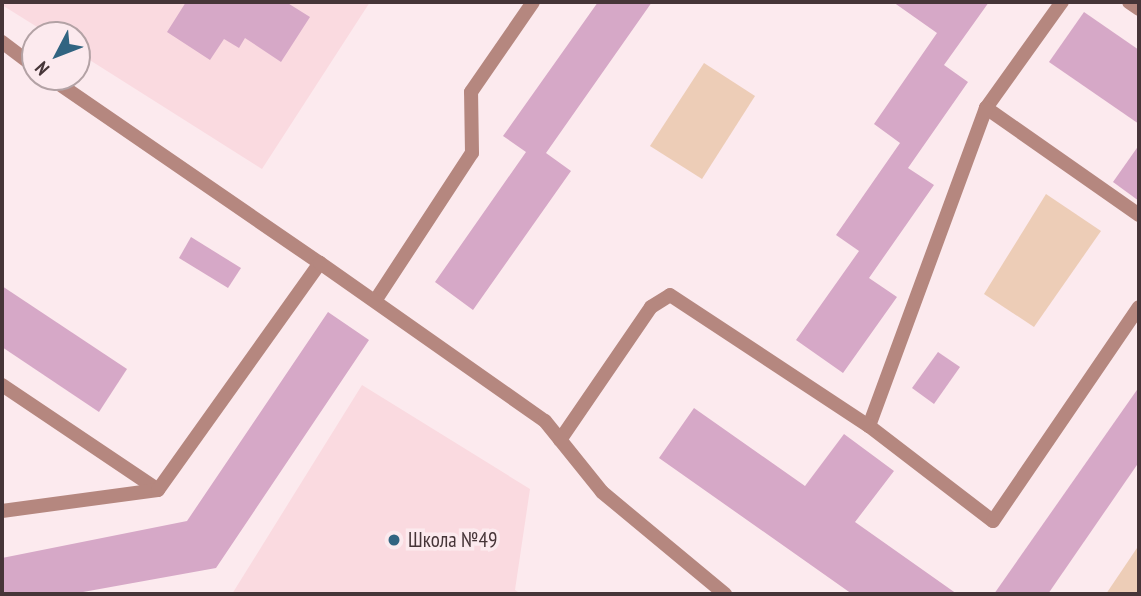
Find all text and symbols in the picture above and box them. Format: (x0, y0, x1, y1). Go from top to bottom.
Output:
north arrow (21, 21, 91, 91)
text: N (30, 57, 54, 81)
place label: Школа №49 (408, 527, 497, 553)
marker: Школа №49 (386, 532, 402, 548)

